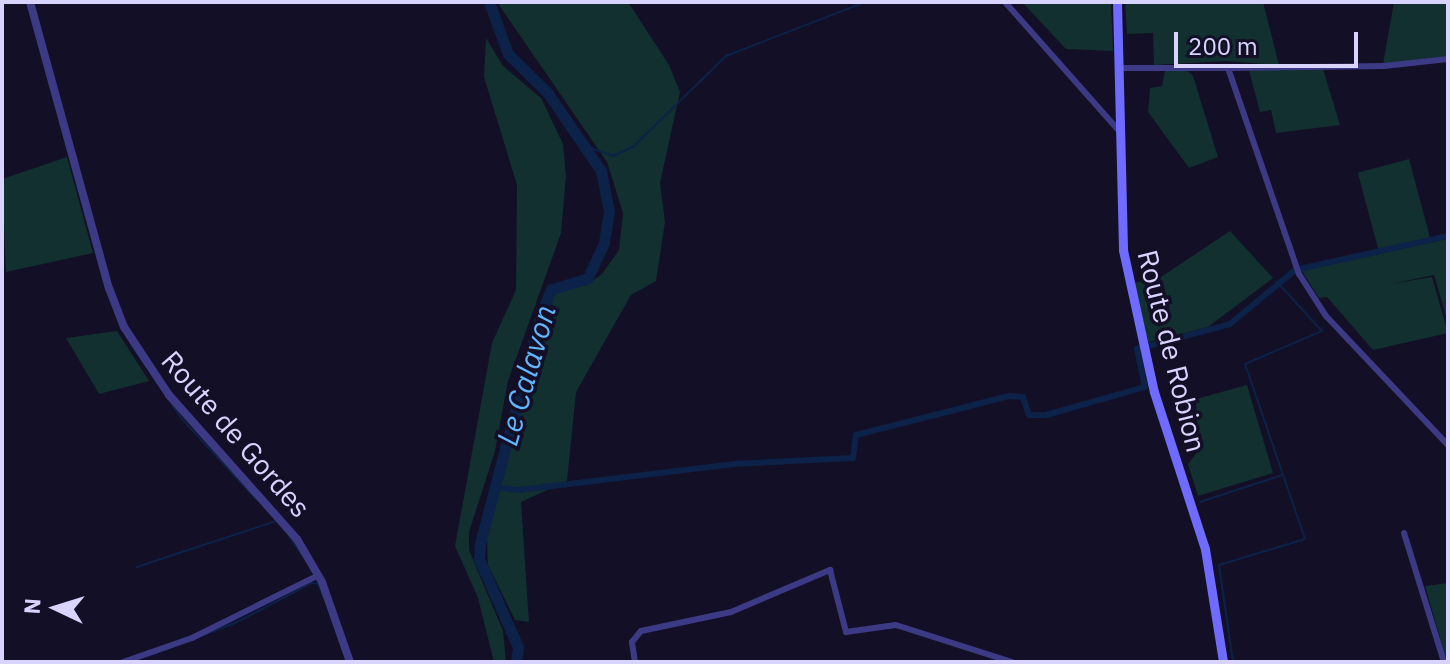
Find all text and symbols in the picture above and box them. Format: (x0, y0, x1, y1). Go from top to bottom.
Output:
scale bar (1178, 16, 1362, 66)
text: 200 m (1188, 30, 1258, 62)
street label: Route de Robion (1131, 247, 1213, 455)
water label: Le Calavon (489, 301, 563, 449)
street label: Route de Gordes (155, 344, 317, 524)
north arrow (16, 568, 96, 648)
text: N (17, 597, 47, 615)

